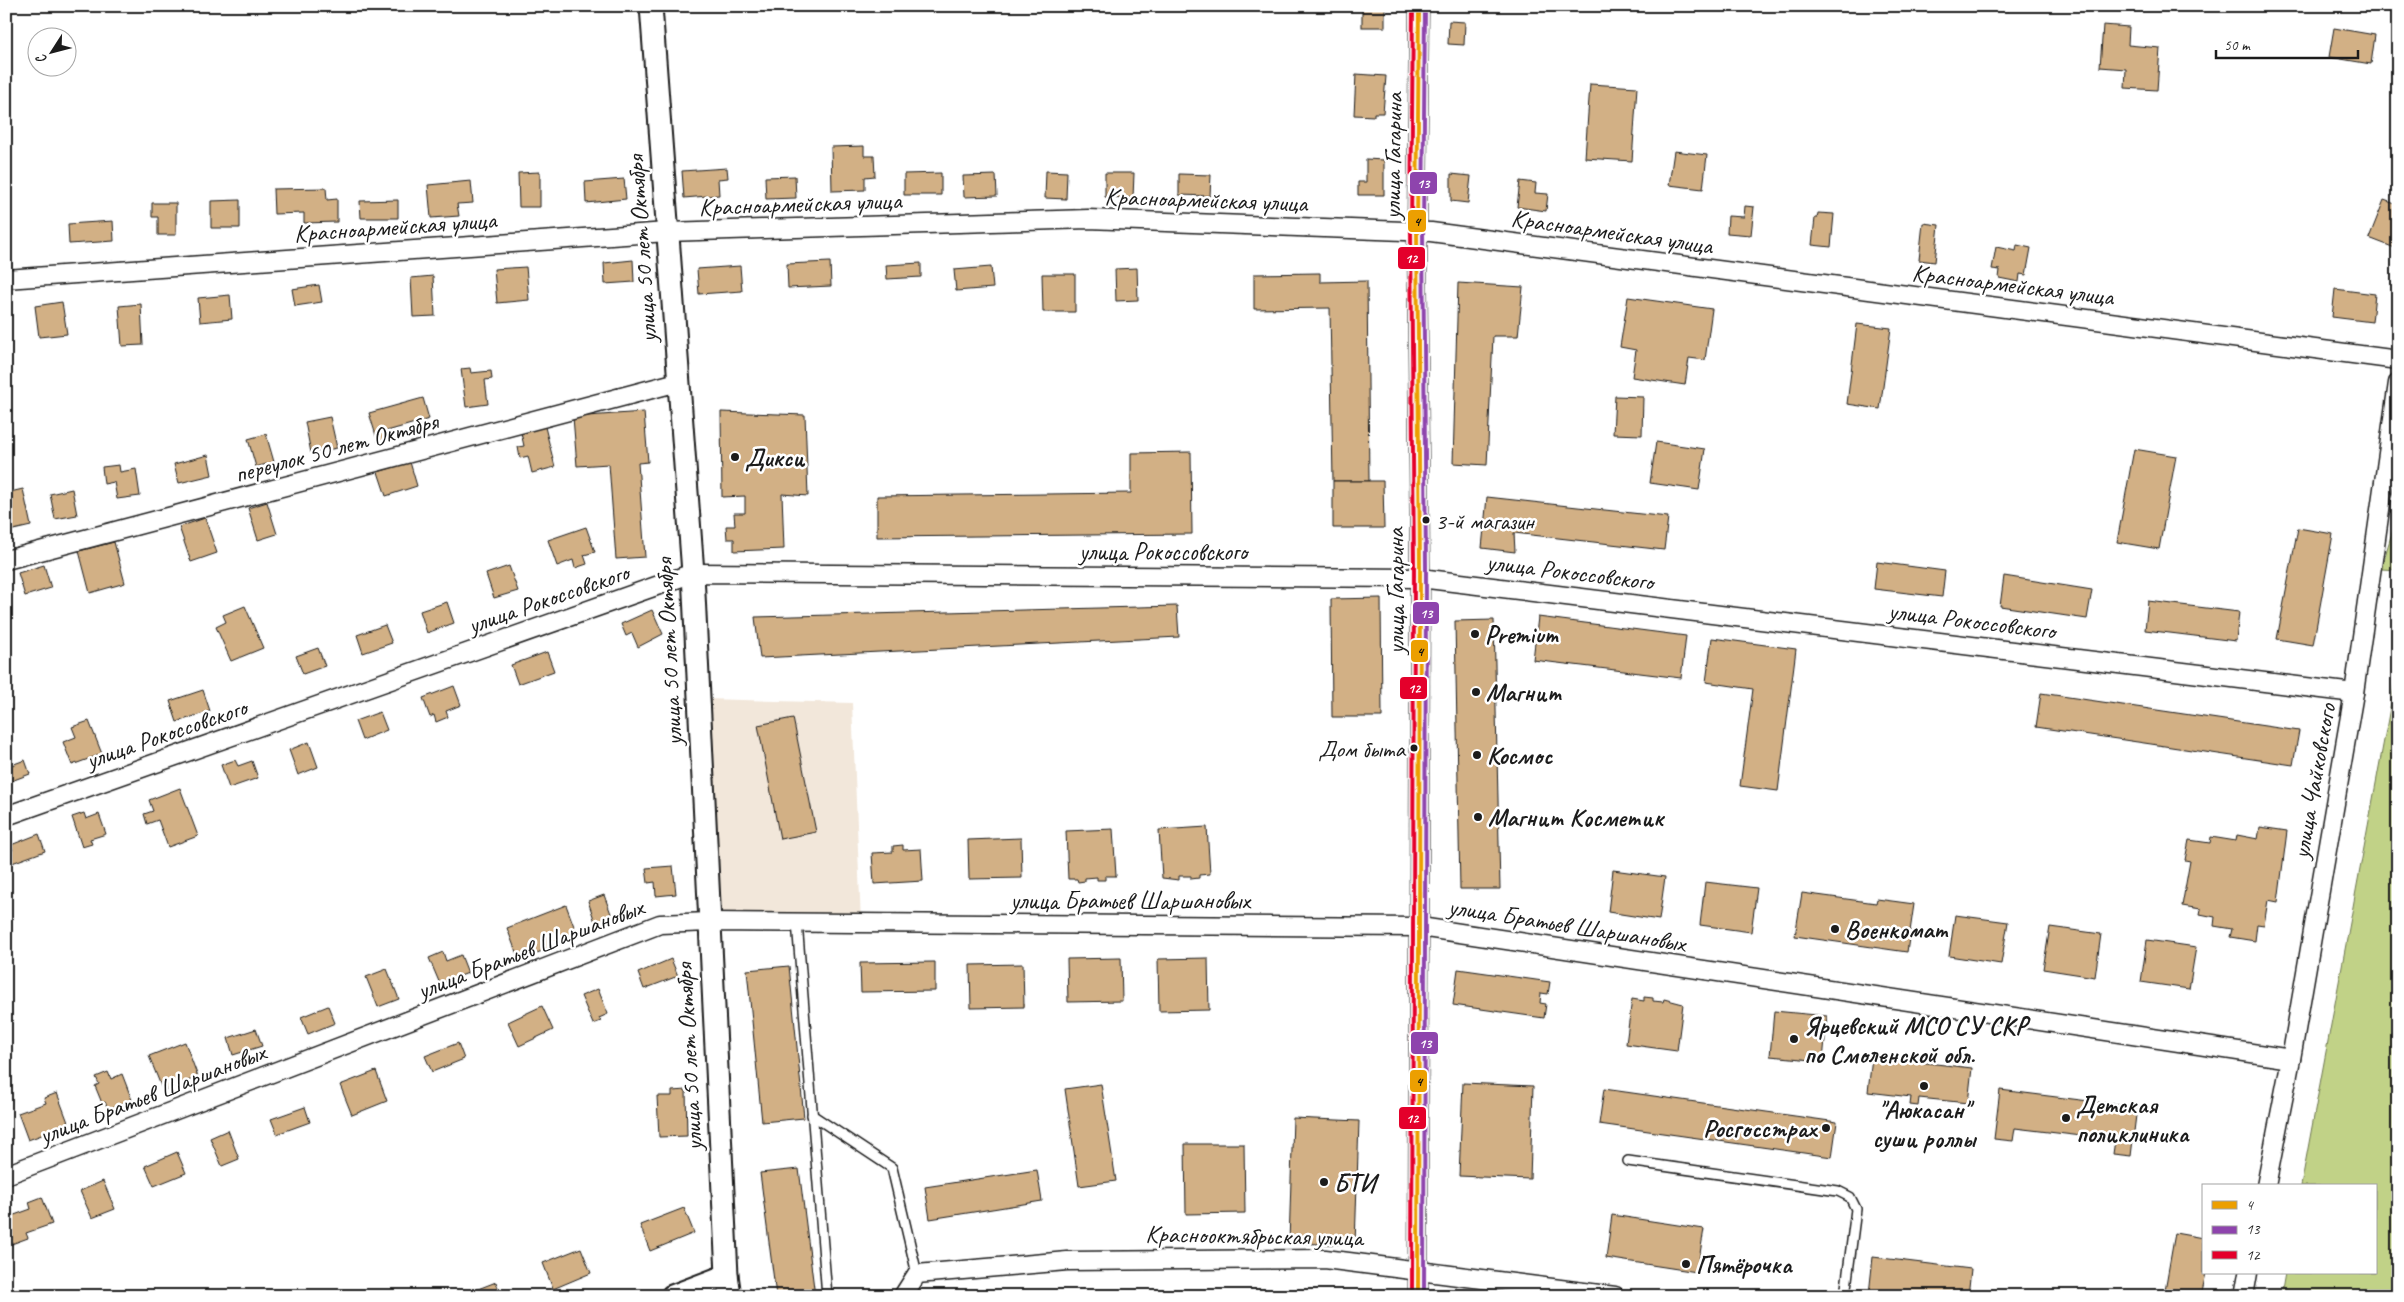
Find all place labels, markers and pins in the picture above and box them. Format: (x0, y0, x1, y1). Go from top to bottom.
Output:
place label: Дикси (745, 442, 806, 474)
marker: Дикси (729, 451, 741, 463)
place label: 3-й магазин (1435, 506, 1536, 536)
marker: 3-й магазин (1421, 515, 1431, 525)
place label: Premium (1485, 619, 1560, 651)
marker: Premium (1469, 628, 1481, 640)
place label: Магнит (1486, 677, 1562, 709)
marker: Магнит (1470, 686, 1482, 698)
place label: Дом быта (1318, 734, 1406, 764)
place label: Космос (1487, 740, 1553, 772)
marker: Дом быта (1409, 743, 1419, 753)
marker: Космос (1471, 749, 1483, 761)
place label: Магнит Косметик (1488, 802, 1666, 834)
marker: Магнит Косметик (1472, 811, 1484, 823)
place label: Военкомат (1845, 914, 1949, 946)
marker: Военкомат (1829, 923, 1841, 935)
place label: Ярцевский МСО СУ СКР по Смоленской обл. (1804, 1010, 2031, 1071)
marker: Ярцевский МСО СУ СКР по Смоленской обл. (1788, 1033, 1800, 1045)
marker: "Аюкасан" суши роллы (1918, 1080, 1930, 1092)
place label: Детская поликлиника (2076, 1089, 2190, 1150)
place label: "Аюкасан" суши роллы (1873, 1094, 1978, 1155)
marker: Детская поликлиника (2060, 1112, 2072, 1124)
place label: Росгосстрах (1703, 1113, 1818, 1145)
marker: Росгосстрах (1820, 1122, 1832, 1134)
place label: БТИ (1334, 1167, 1379, 1199)
marker: БТИ (1318, 1176, 1330, 1188)
place label: Пятёрочка (1696, 1249, 1794, 1281)
marker: Пятёрочка (1680, 1258, 1692, 1270)

